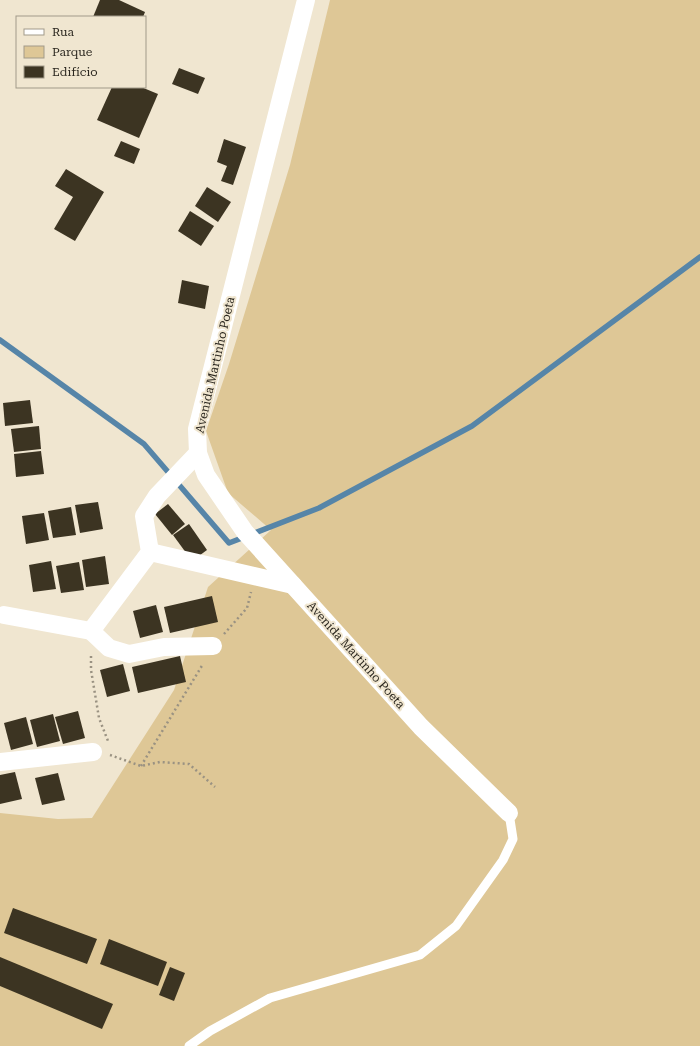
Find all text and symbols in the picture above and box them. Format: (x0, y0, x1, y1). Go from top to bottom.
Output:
legend (16, 16, 146, 88)
text: Rua (52, 25, 75, 39)
text: Parque (52, 45, 93, 59)
text: Edifício (52, 65, 98, 79)
street label: Avenida Martinho Poeta (192, 295, 238, 434)
street label: Avenida Martinho Poeta (304, 599, 408, 712)

